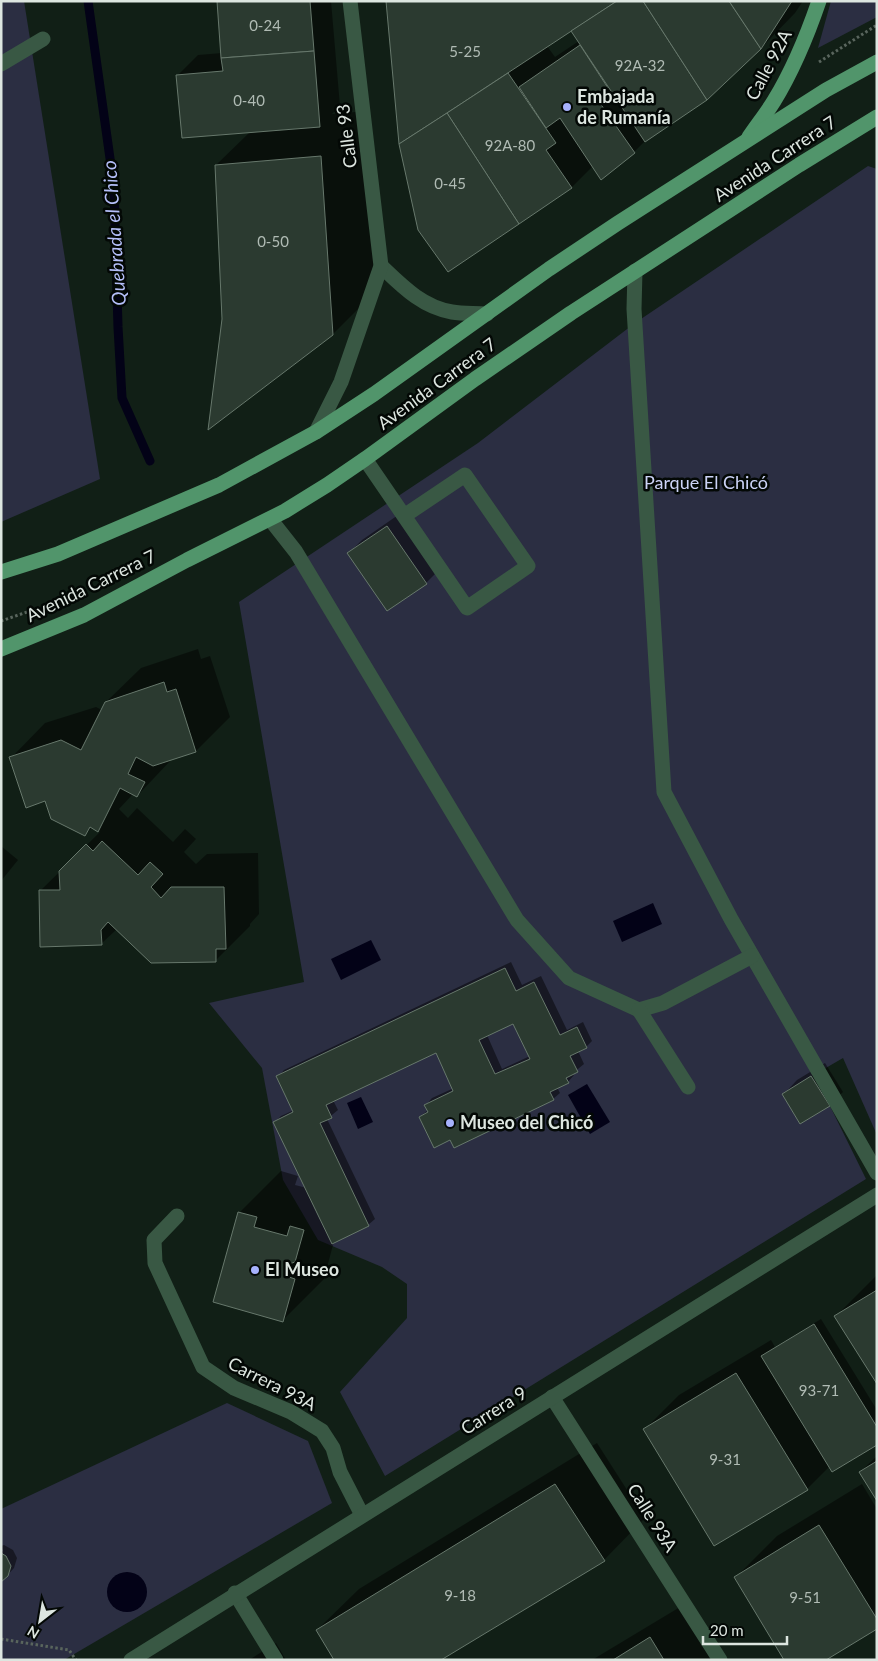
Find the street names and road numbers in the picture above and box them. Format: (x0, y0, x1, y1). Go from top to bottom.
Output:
street label: Calle 92A (740, 25, 796, 104)
street label: Calle 93 (331, 103, 361, 169)
street label: Avenida Carrera 7 (709, 110, 840, 206)
street label: Avenida Carrera 7 (373, 333, 500, 434)
street label: Avenida Carrera 7 (22, 544, 159, 626)
street label: Carrera 93A (225, 1351, 321, 1415)
street label: Carrera 9 (456, 1381, 531, 1439)
street label: Calle 93A (623, 1479, 683, 1556)

